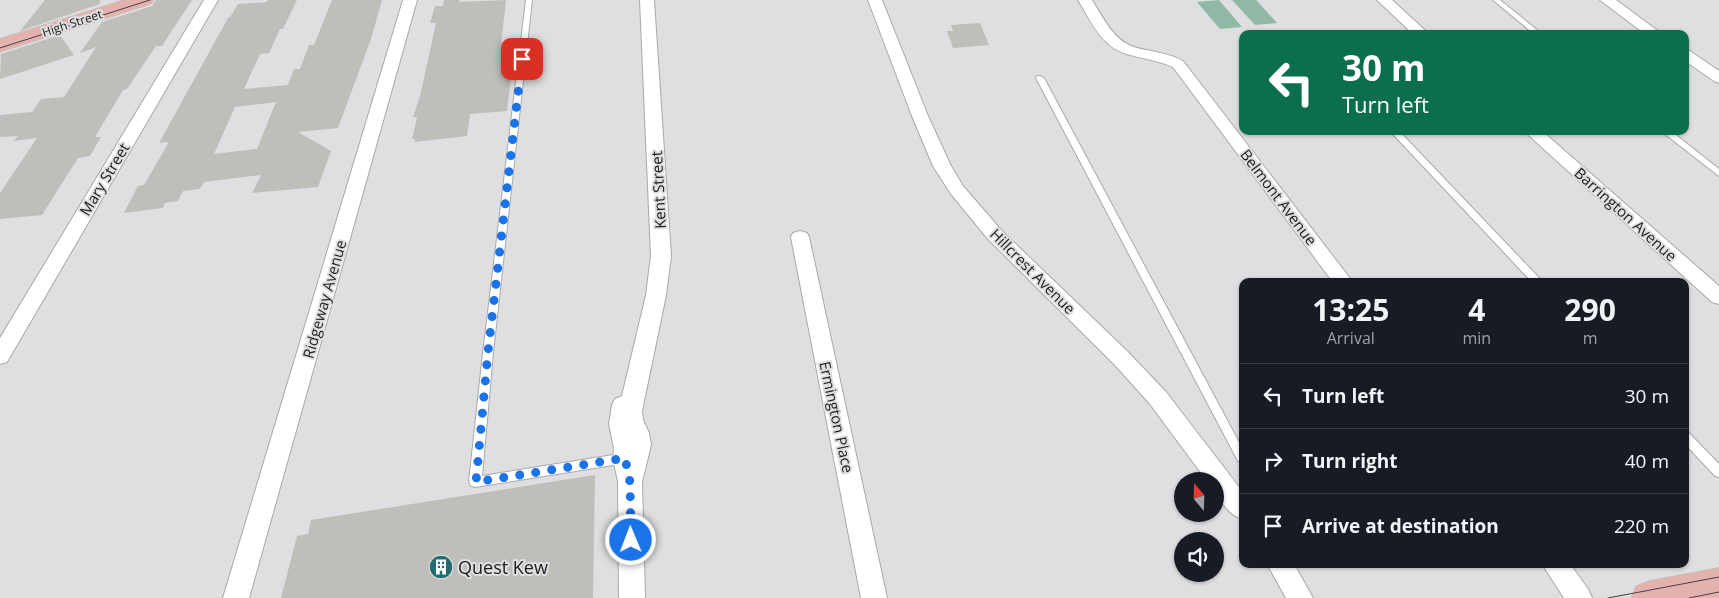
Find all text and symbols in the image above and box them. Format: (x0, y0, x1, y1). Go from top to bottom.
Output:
street label: High Street (40, 5, 104, 41)
pin (501, 38, 543, 80)
text: 30 m (1342, 44, 1425, 91)
icon: arrive (508, 45, 536, 73)
icon: left (1259, 50, 1324, 115)
text: Turn left (1342, 89, 1429, 119)
street label: Mary Street (75, 139, 133, 219)
street label: Belmont Avenue (1236, 145, 1322, 249)
street label: Kent Street (646, 151, 670, 229)
street label: Barrington Avenue (1571, 163, 1681, 265)
street label: Hillcrest Avenue (986, 224, 1080, 318)
street label: Ridgeway Avenue (298, 237, 350, 361)
text: 13:25 (1312, 289, 1389, 330)
text: 4 (1468, 289, 1485, 330)
text: 290 (1564, 289, 1616, 330)
text: Arrival (1327, 327, 1375, 349)
text: min (1463, 327, 1491, 349)
text: m (1583, 327, 1598, 349)
street label: Ermington Place (815, 359, 859, 475)
icon: left (1259, 382, 1287, 410)
text: Turn left (1302, 383, 1384, 409)
text: 30 m (1625, 383, 1669, 409)
icon: right (1259, 447, 1287, 475)
text: Turn right (1302, 448, 1397, 474)
text: 40 m (1625, 448, 1669, 474)
north arrow (1174, 472, 1224, 522)
map controls (1174, 472, 1224, 582)
icon: arrive (1259, 512, 1287, 540)
position arrow (604, 513, 656, 565)
text: Arrive at destination (1302, 513, 1499, 539)
text: 220 m (1614, 513, 1669, 539)
button: sound (1174, 532, 1224, 582)
building icon: Quest Kew (428, 554, 454, 580)
place label: Quest Kew (458, 555, 548, 579)

